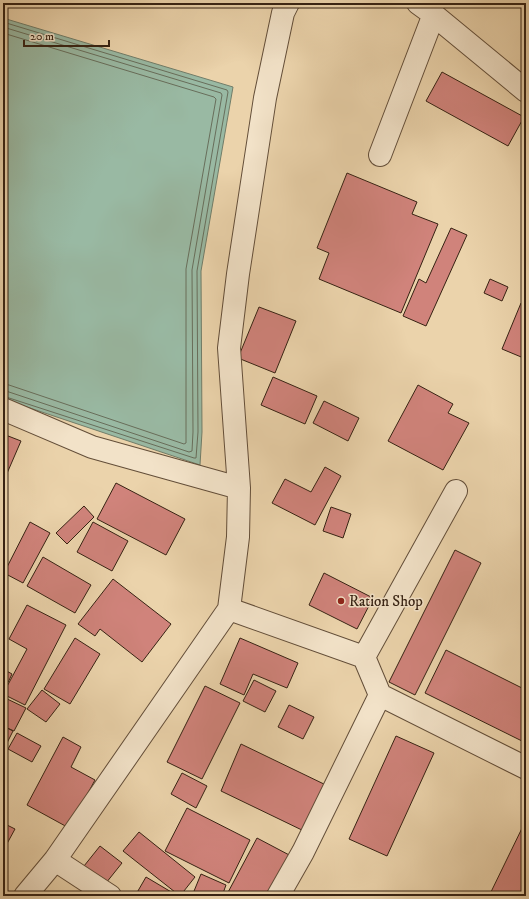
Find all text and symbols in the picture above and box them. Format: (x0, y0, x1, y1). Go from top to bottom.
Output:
scale bar (24, 22, 109, 48)
text: 20 m (30, 29, 54, 44)
place label: Ration Shop (349, 592, 423, 611)
marker: Ration Shop (336, 596, 346, 606)

